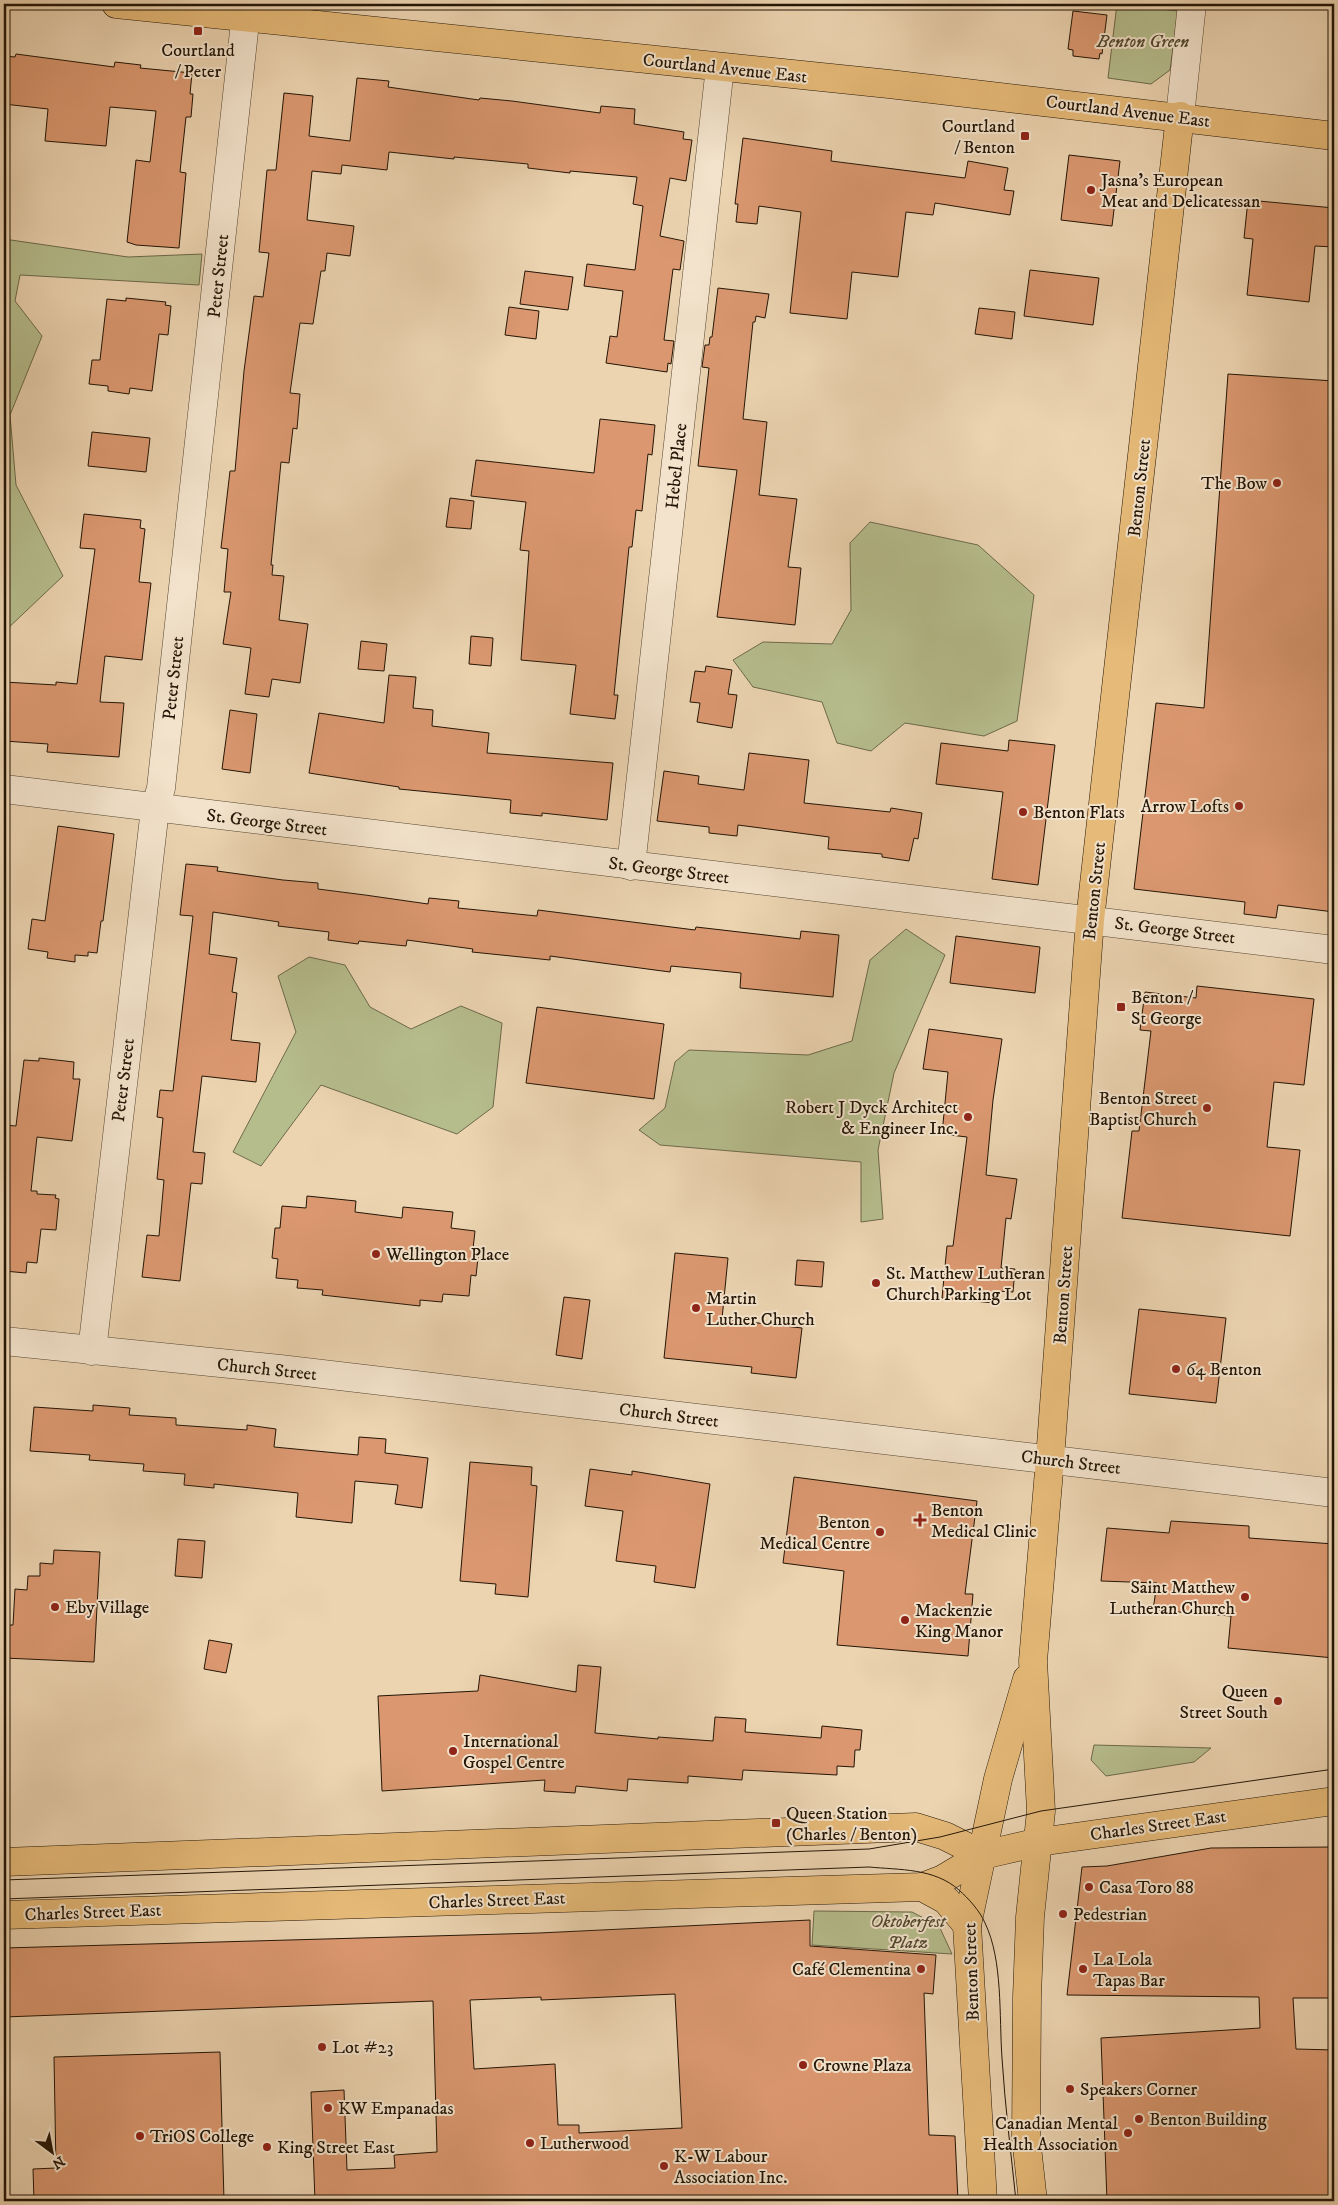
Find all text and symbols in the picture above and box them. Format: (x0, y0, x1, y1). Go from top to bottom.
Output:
marker: Courtland / Peter (192, 25, 204, 37)
park label: Benton Green (1096, 31, 1189, 53)
place label: Courtland / Peter (161, 40, 235, 83)
street label: Courtland Avenue East (642, 49, 808, 89)
street label: Courtland Avenue East (1045, 91, 1211, 133)
place label: Courtland / Benton (942, 116, 1016, 159)
marker: Courtland / Benton (1019, 130, 1031, 142)
place label: Jasna's European Meat and Delicatessan (1099, 170, 1261, 213)
marker: Jasna's European Meat and Delicatessan (1085, 184, 1097, 196)
street label: Peter Street (204, 233, 234, 319)
street label: Hebel Place (662, 422, 692, 510)
street label: Benton Street (1124, 438, 1156, 538)
place label: The Bow (1201, 473, 1268, 495)
marker: The Bow (1271, 477, 1283, 489)
street label: Peter Street (159, 635, 189, 721)
place label: Arrow Lofts (1141, 796, 1229, 818)
marker: Arrow Lofts (1233, 800, 1245, 812)
place label: Benton Flats (1033, 802, 1125, 824)
street label: St. George Street (205, 805, 329, 841)
marker: Benton Flats (1017, 806, 1029, 818)
street label: Benton Street (1079, 841, 1111, 941)
street label: St. George Street (607, 853, 731, 889)
street label: St. George Street (1113, 913, 1237, 949)
place label: Benton / St George (1131, 987, 1202, 1030)
marker: Benton / St George (1115, 1001, 1127, 1013)
street label: Peter Street (108, 1037, 140, 1123)
place label: Benton Street Baptist Church (1089, 1088, 1198, 1131)
place label: Robert J Dyck Architect & Engineer Inc. (785, 1097, 958, 1140)
marker: Benton Street Baptist Church (1201, 1102, 1213, 1114)
marker: Robert J Dyck Architect & Engineer Inc. (962, 1111, 974, 1123)
place label: Wellington Place (385, 1244, 509, 1266)
street label: Benton Street (1050, 1245, 1078, 1345)
marker: Wellington Place (370, 1248, 382, 1260)
place label: St. Matthew Lutheran Church Parking Lot (886, 1263, 1046, 1306)
marker: St. Matthew Lutheran Church Parking Lot (870, 1277, 882, 1289)
place label: Martin Luther Church (706, 1288, 815, 1331)
marker: Martin Luther Church (690, 1302, 702, 1314)
street label: Church Street (216, 1354, 318, 1386)
place label: 64 Benton (1186, 1359, 1262, 1381)
marker: 64 Benton (1170, 1363, 1182, 1375)
street label: Church Street (618, 1399, 720, 1433)
street label: Church Street (1020, 1446, 1122, 1480)
place label: Benton Medical Clinic (931, 1500, 1037, 1543)
place label: Benton Medical Centre (759, 1512, 871, 1555)
marker: Benton Medical Clinic (913, 1513, 927, 1527)
marker: Benton Medical Centre (874, 1526, 886, 1538)
place label: Saint Matthew Lutheran Church (1109, 1577, 1236, 1620)
marker: Saint Matthew Lutheran Church (1239, 1591, 1251, 1603)
place label: Eby Village (65, 1597, 149, 1619)
place label: Mackenzie King Manor (915, 1600, 1003, 1643)
marker: Eby Village (49, 1601, 61, 1613)
marker: Mackenzie King Manor (899, 1614, 911, 1626)
place label: Queen Street South (1179, 1681, 1269, 1724)
marker: Queen Street South (1272, 1695, 1284, 1707)
place label: International Gospel Centre (463, 1731, 565, 1774)
marker: International Gospel Centre (447, 1745, 459, 1757)
place label: Queen Station (Charles / Benton) (786, 1803, 917, 1846)
street label: Charles Street East (1089, 1806, 1228, 1846)
marker: Queen Station (Charles / Benton) (770, 1817, 782, 1829)
place label: Casa Toro 88 (1099, 1877, 1194, 1899)
marker: Casa Toro 88 (1083, 1881, 1095, 1893)
street label: Charles Street East (428, 1888, 566, 1914)
street label: Charles Street East (24, 1900, 162, 1926)
place label: Pedestrian (1073, 1904, 1148, 1926)
marker: Pedestrian (1057, 1908, 1069, 1920)
park label: Oktoberfest Platz (870, 1911, 947, 1954)
street label: Benton Street (959, 1922, 985, 2022)
place label: La Lola Tapas Bar (1093, 1949, 1165, 1992)
place label: Café Clementina (792, 1959, 911, 1981)
marker: Café Clementina (915, 1963, 927, 1975)
marker: La Lola Tapas Bar (1077, 1963, 1089, 1975)
place label: Lot #23 (332, 2037, 393, 2059)
marker: Lot #23 (316, 2041, 328, 2053)
place label: Crowne Plaza (813, 2055, 912, 2077)
marker: Crowne Plaza (797, 2059, 809, 2071)
place label: Speakers Corner (1080, 2079, 1198, 2101)
marker: Speakers Corner (1064, 2083, 1076, 2095)
place label: KW Empanadas (338, 2098, 453, 2120)
marker: KW Empanadas (322, 2102, 334, 2114)
place label: Benton Building (1149, 2109, 1267, 2131)
place label: Canadian Mental Health Association (983, 2113, 1119, 2156)
marker: Benton Building (1133, 2113, 1145, 2125)
place label: TriOS College (150, 2126, 254, 2148)
marker: Canadian Mental Health Association (1122, 2127, 1134, 2139)
north arrow (28, 2128, 78, 2178)
marker: TriOS College (134, 2130, 146, 2142)
place label: Lutherwood (540, 2133, 629, 2155)
place label: King Street East (277, 2137, 395, 2159)
marker: Lutherwood (524, 2137, 536, 2149)
marker: King Street East (261, 2141, 273, 2153)
place label: K-W Labour Association Inc. (674, 2146, 787, 2189)
text: N (48, 2151, 68, 2173)
marker: K-W Labour Association Inc. (658, 2160, 670, 2172)

